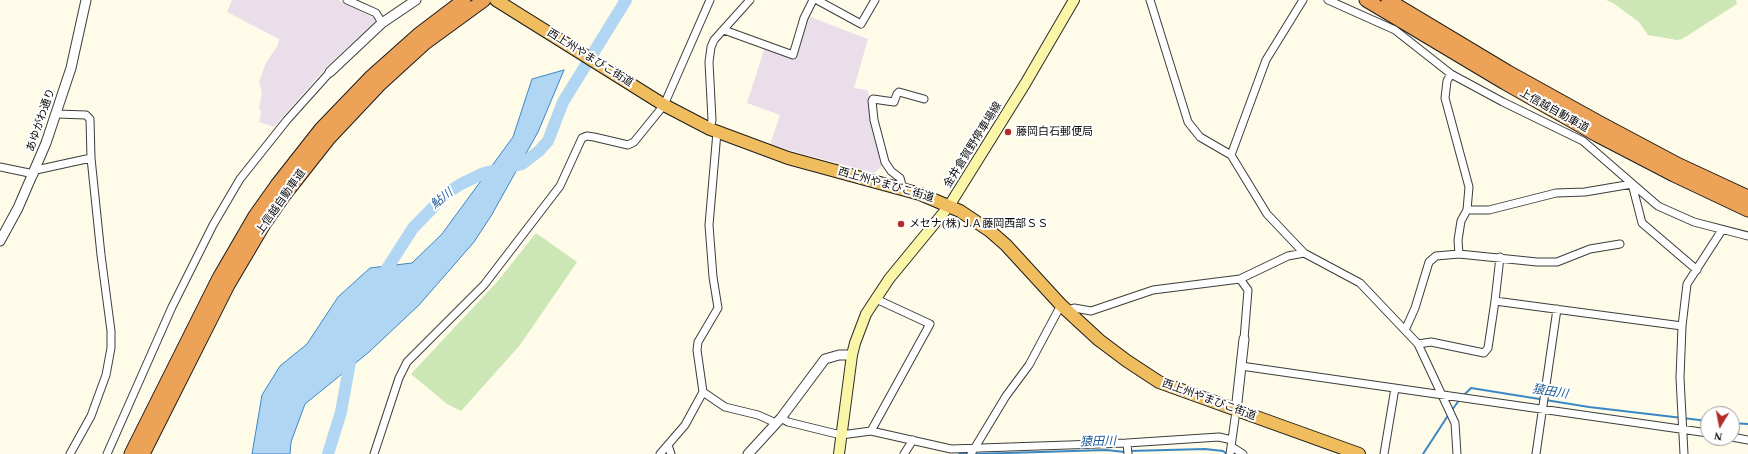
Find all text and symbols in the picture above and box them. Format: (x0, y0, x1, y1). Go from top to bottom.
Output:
street label: 西上州やまびこ街道 (545, 26, 635, 90)
street label: あゆがわ通り (24, 87, 58, 153)
street label: 上信越自動車道 (1517, 87, 1591, 135)
street label: 金井倉賀野停車場線 (941, 100, 1005, 190)
place label: 藤岡白石郵便局 (1016, 125, 1093, 139)
marker: 藤岡白石郵便局 (1003, 127, 1013, 137)
street label: 西上州やまびこ街道 (837, 165, 935, 205)
street label: 上信越自動車道 (254, 167, 308, 237)
water label: 鮎川 (428, 186, 456, 212)
place label: メセナ(株)ＪＡ藤岡西部ＳＳ (909, 217, 1048, 231)
marker: メセナ(株)ＪＡ藤岡西部ＳＳ (896, 219, 906, 229)
street label: 西上州やまびこ街道 (1160, 377, 1258, 423)
water label: 猿田川 (1531, 382, 1569, 402)
north arrow (1700, 406, 1740, 446)
text: N (1713, 430, 1723, 443)
water label: 猿田川 (1080, 434, 1116, 450)

